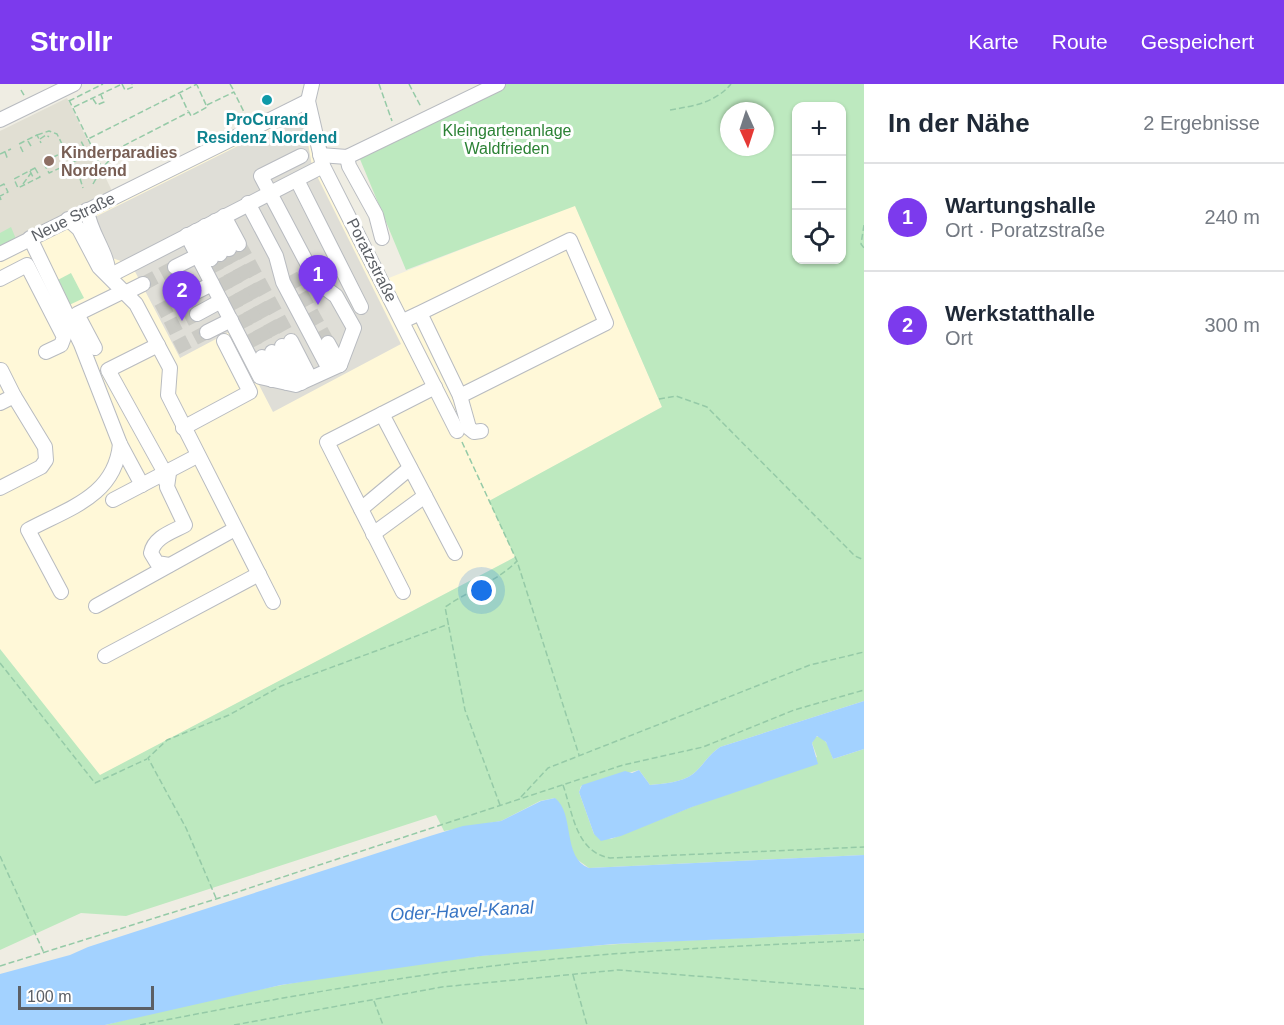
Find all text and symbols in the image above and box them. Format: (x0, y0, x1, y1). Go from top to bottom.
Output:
text: Strollr (30, 26, 112, 57)
text: Karte (969, 30, 1019, 53)
text: Route (1052, 30, 1108, 53)
text: Gespeichert (1141, 30, 1254, 53)
marker: ProCurand Residenz Nordend (260, 93, 274, 107)
north arrow (720, 102, 774, 156)
map controls (792, 102, 846, 264)
button: + (792, 102, 846, 156)
text: In der Nähe (888, 108, 1030, 138)
place label: ProCurand Residenz Nordend (197, 111, 337, 146)
text: 2 Ergebnisse (1143, 112, 1260, 134)
park label: Kleingartenanlage Waldfrieden (443, 122, 572, 157)
place label: Kinderparadies Nordend (61, 144, 178, 179)
marker: Kinderparadies Nordend (42, 154, 56, 168)
button: − (792, 156, 846, 210)
street label: Neue Straße (29, 189, 118, 245)
text: Wartungshalle (945, 193, 1096, 218)
text: 1 (902, 206, 913, 228)
text: 240 m (1204, 206, 1260, 228)
button: locate (792, 210, 846, 264)
street label: Poratzstraße (344, 215, 400, 305)
text: Ort · Poratzstraße (945, 219, 1105, 241)
pin: 1 (298, 256, 338, 305)
pin: 2 (162, 272, 201, 321)
text: Werkstatthalle (945, 301, 1095, 326)
text: 2 (902, 314, 913, 336)
text: 300 m (1204, 314, 1260, 336)
text: Ort (945, 327, 973, 349)
your location (467, 576, 496, 605)
water label: Oder-Havel-Kanal (390, 897, 535, 925)
scale bar (18, 983, 154, 1010)
text: 100 m (27, 988, 71, 1005)

